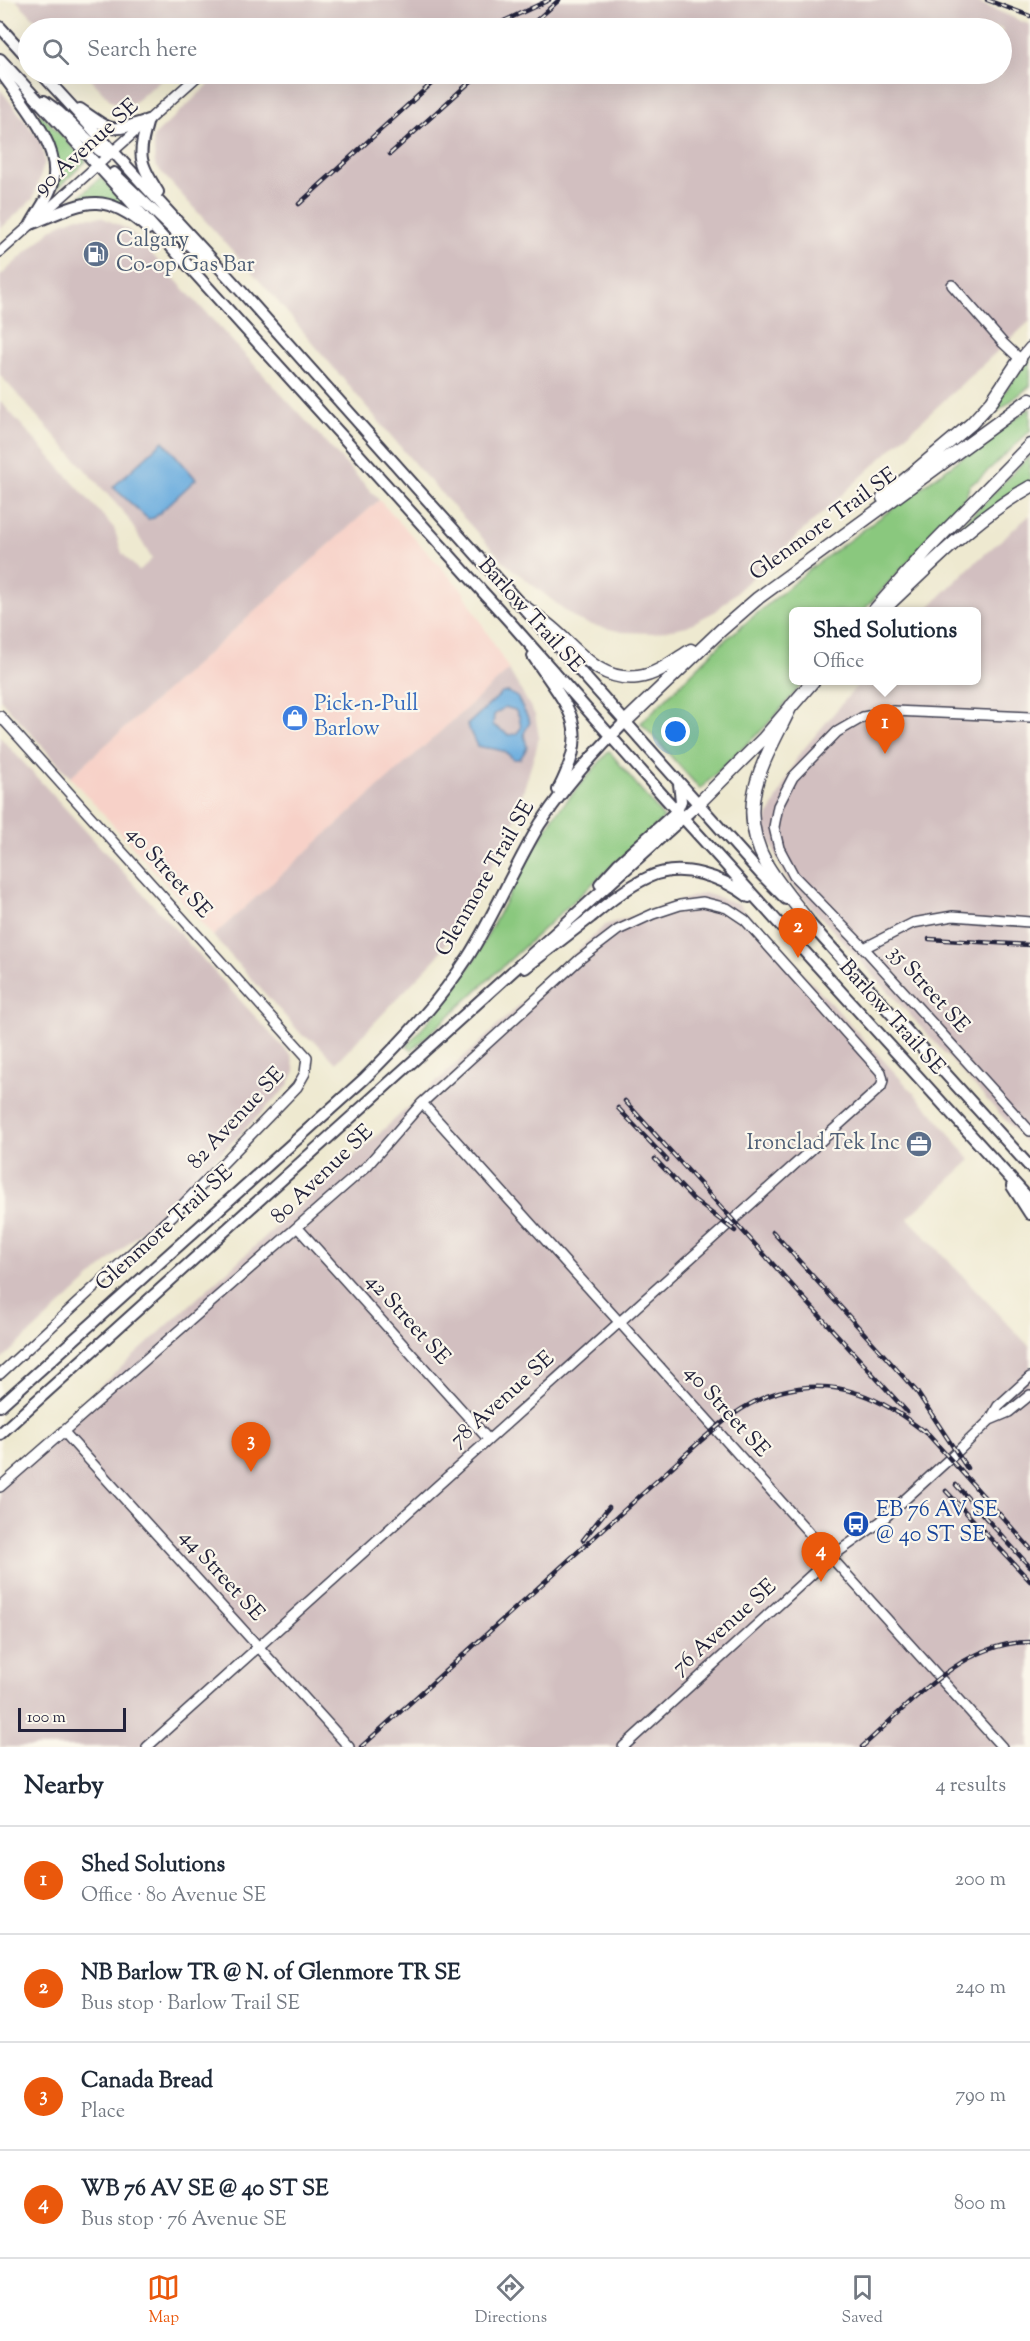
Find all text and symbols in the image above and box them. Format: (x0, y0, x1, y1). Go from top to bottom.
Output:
search box (18, 18, 1012, 84)
icon: search (39, 35, 72, 68)
text: Search here (87, 35, 197, 67)
street label: 90 Avenue SE (27, 92, 147, 204)
place label: Calgary Co-op Gas Bar (116, 225, 255, 282)
fuel station icon: Calgary Co-op Gas Bar (81, 239, 111, 269)
street label: Glenmore Trail SE (743, 460, 905, 590)
street label: Barlow Trail SE (469, 551, 591, 681)
popup (789, 607, 981, 685)
text: Shed Solutions (813, 616, 957, 648)
text: Office (813, 648, 864, 677)
place label: Pick-n-Pull Barlow (314, 689, 418, 746)
shop icon: Pick-n-Pull Barlow (280, 703, 310, 733)
pin: 1 (866, 704, 904, 754)
your location (661, 717, 690, 746)
street label: Glenmore Trail SE (428, 795, 544, 963)
street label: 40 Street SE (118, 820, 218, 926)
pin: 2 (778, 908, 818, 958)
street label: 35 Street SE (880, 939, 976, 1041)
street label: Barlow Trail SE (830, 953, 952, 1083)
street label: 82 Avenue SE (181, 1060, 293, 1178)
street label: 80 Avenue SE (264, 1118, 382, 1232)
place label: Ironclad Tek Inc (747, 1128, 900, 1160)
office icon: Ironclad Tek Inc (904, 1129, 934, 1159)
street label: Glenmore Trail SE (89, 1158, 241, 1300)
street label: 42 Street SE (357, 1267, 457, 1373)
street label: 78 Avenue SE (444, 1344, 562, 1456)
street label: 40 Street SE (676, 1359, 776, 1465)
pin: 3 (232, 1422, 270, 1472)
place label: EB 76 AV SE @ 40 ST SE (876, 1495, 998, 1552)
bus stop icon: EB 76 AV SE @ 40 ST SE (841, 1509, 871, 1539)
street label: 44 Street SE (171, 1523, 271, 1629)
pin: 4 (802, 1532, 840, 1582)
street label: 76 Avenue SE (666, 1572, 784, 1684)
scale bar (18, 1705, 126, 1732)
text: 100 m (27, 1707, 66, 1730)
text: Nearby (24, 1768, 104, 1805)
text: 4 results (935, 1772, 1006, 1801)
text: Shed Solutions (81, 1850, 225, 1882)
text: 1 (40, 1866, 47, 1895)
text: 200 m (955, 1866, 1006, 1895)
text: Office · 80 Avenue SE (81, 1882, 266, 1911)
text: NB Barlow TR @ N. of Glenmore TR SE (81, 1958, 461, 1990)
text: 2 (39, 1974, 48, 2003)
text: 240 m (955, 1974, 1006, 2003)
text: Bus stop · Barlow Trail SE (81, 1990, 300, 2019)
text: Canada Bread (81, 2066, 213, 2098)
text: 3 (39, 2082, 48, 2111)
text: 790 m (955, 2082, 1006, 2111)
text: Place (81, 2098, 125, 2127)
text: WB 76 AV SE @ 40 ST SE (81, 2174, 329, 2206)
text: 4 (38, 2190, 49, 2219)
text: 800 m (954, 2190, 1006, 2219)
text: Bus stop · 76 Avenue SE (81, 2206, 287, 2235)
tab: Map (147, 2271, 180, 2330)
tab: Directions (475, 2271, 547, 2330)
tab: Saved (842, 2271, 883, 2330)

